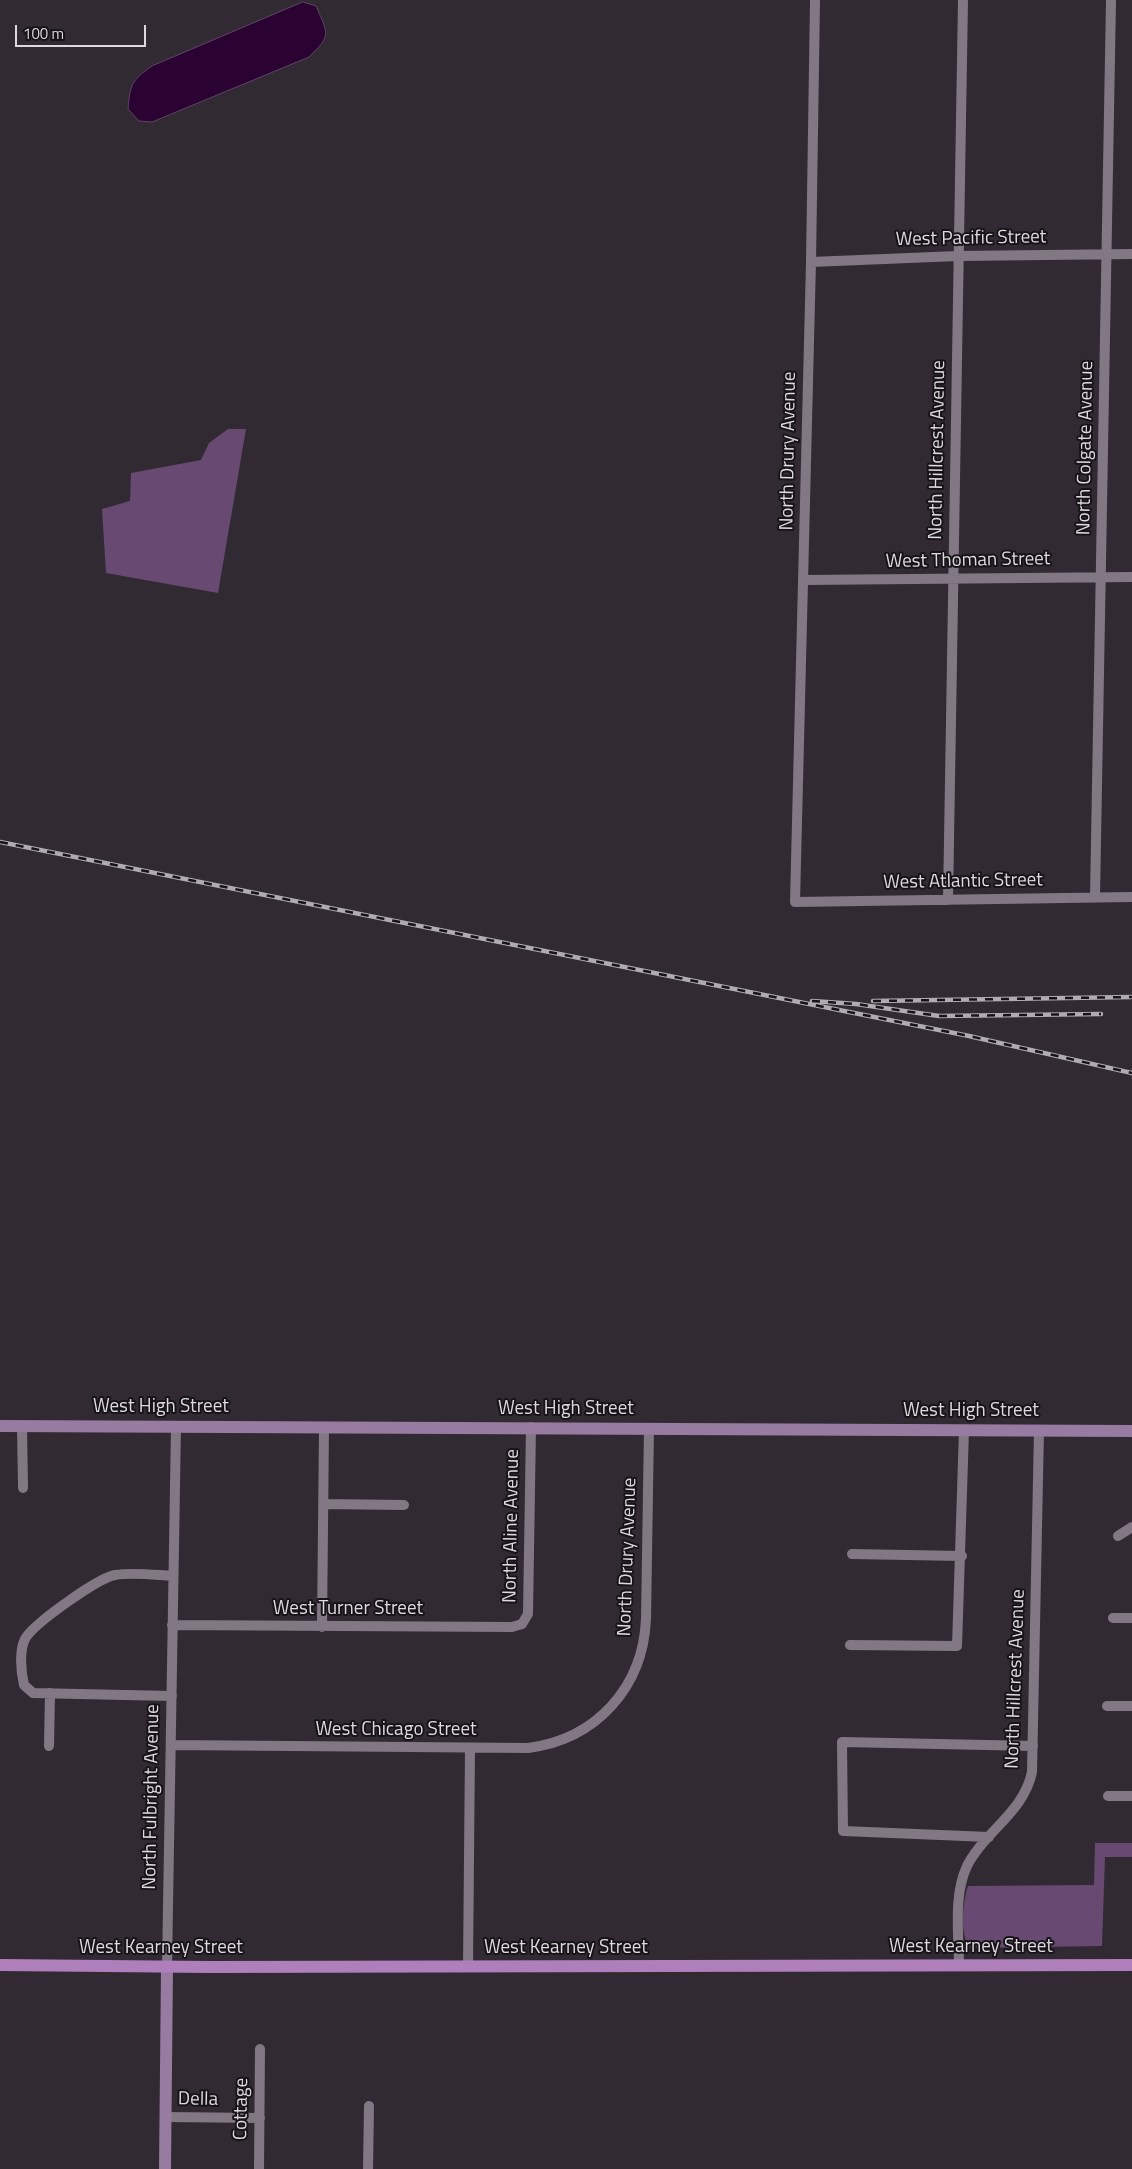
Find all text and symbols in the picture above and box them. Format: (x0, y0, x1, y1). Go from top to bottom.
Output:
scale bar (18, 15, 149, 47)
text: 100 m (23, 22, 64, 45)
street label: West Pacific Street (895, 226, 1047, 252)
street label: North Hillcrest Avenue (925, 360, 951, 540)
street label: North Colgate Avenue (1073, 361, 1099, 535)
street label: North Drury Avenue (776, 371, 802, 531)
street label: West Thoman Street (885, 548, 1051, 574)
street label: West Atlantic Street (883, 869, 1043, 895)
street label: West High Street (93, 1396, 229, 1418)
street label: West High Street (498, 1398, 634, 1420)
street label: West High Street (903, 1400, 1039, 1422)
street label: North Aline Avenue (499, 1449, 525, 1603)
street label: North Drury Avenue (614, 1477, 642, 1637)
street label: North Hillcrest Avenue (1001, 1589, 1031, 1769)
street label: West Turner Street (273, 1598, 423, 1620)
street label: North Fulbright Avenue (139, 1704, 165, 1890)
street label: West Chicago Street (315, 1719, 477, 1741)
street label: West Kearney Street (889, 1936, 1053, 1958)
street label: West Kearney Street (79, 1937, 243, 1959)
street label: West Kearney Street (484, 1937, 648, 1959)
street label: Cottage (230, 2078, 254, 2140)
street label: Della (178, 2088, 218, 2112)

